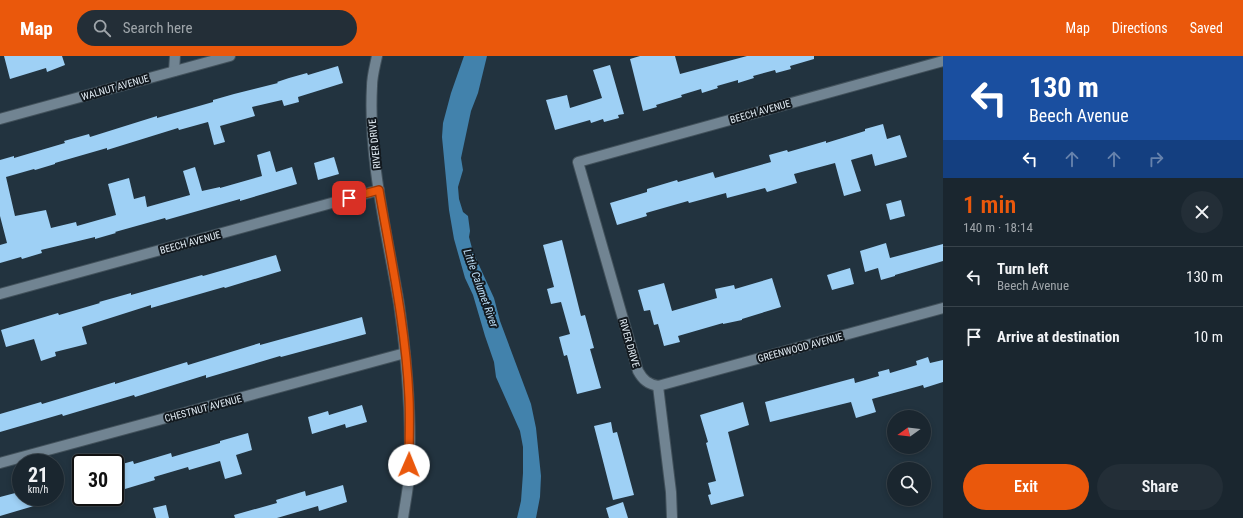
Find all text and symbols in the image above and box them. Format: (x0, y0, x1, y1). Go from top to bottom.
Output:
search box (77, 10, 357, 46)
text: Map (20, 17, 53, 40)
icon: search (91, 17, 113, 39)
text: Search here (123, 19, 193, 37)
text: Map (1066, 20, 1090, 36)
text: Directions (1112, 20, 1168, 36)
text: Saved (1190, 20, 1223, 36)
text: 130 m (1029, 71, 1099, 104)
icon: left (963, 72, 1015, 124)
street label: WALNUT AVENUE (80, 73, 150, 102)
street label: BEECH AVENUE (729, 98, 792, 125)
text: Beech Avenue (1029, 105, 1129, 126)
street label: RIVER DRIVE (366, 118, 383, 169)
icon: left (1019, 148, 1041, 170)
icon: ahead (1061, 148, 1083, 170)
icon: ahead (1103, 148, 1125, 170)
icon: right (1145, 148, 1167, 170)
pin (332, 181, 366, 215)
icon: arrive (338, 187, 360, 209)
text: 1 min (963, 191, 1016, 219)
button: close (1181, 191, 1223, 233)
text: 140 m · 18:14 (963, 220, 1033, 235)
street label: BEECH AVENUE (159, 229, 222, 256)
water label: Little Calumet River (460, 247, 501, 330)
text: Turn left (997, 260, 1048, 278)
icon: left (963, 266, 985, 288)
text: 130 m (1186, 268, 1223, 286)
text: Beech Avenue (997, 278, 1069, 293)
street label: RIVER DRIVE (617, 318, 642, 369)
icon: arrive (963, 326, 985, 348)
text: Arrive at destination (997, 328, 1120, 346)
text: 10 m (1193, 328, 1223, 346)
street label: GREENWOOD AVENUE (756, 331, 844, 364)
street label: CHESTNUT AVENUE (164, 393, 243, 424)
north arrow (887, 410, 931, 454)
map controls (887, 410, 931, 506)
position arrow (388, 444, 430, 486)
speed limit sign: 30 (72, 454, 124, 506)
button: search (887, 462, 931, 506)
text: 21 (28, 463, 48, 487)
button: Exit (963, 464, 1089, 510)
button: Share (1097, 464, 1223, 510)
text: km/h (28, 484, 48, 495)

